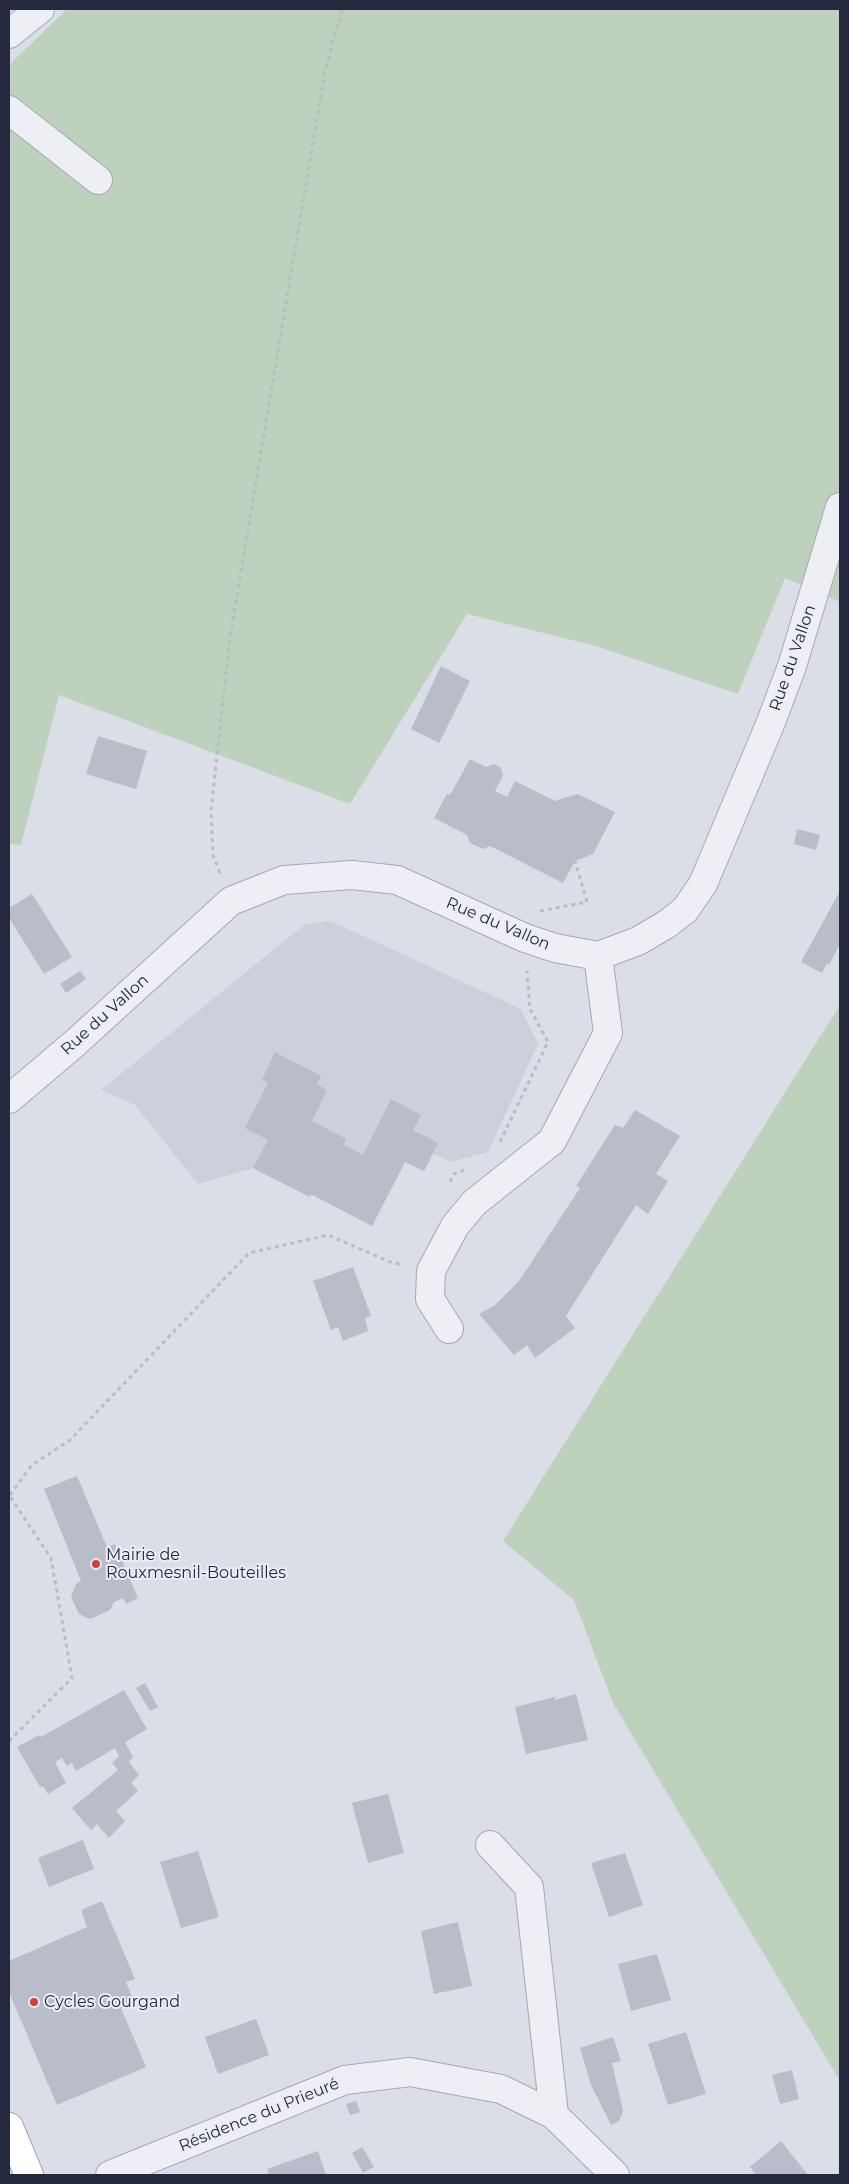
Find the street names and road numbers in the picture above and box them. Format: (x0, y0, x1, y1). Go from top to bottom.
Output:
street label: Rue du Vallon (766, 602, 820, 714)
street label: Rue du Vallon (443, 893, 553, 955)
street label: Rue du Vallon (57, 971, 153, 1059)
street label: Résidence du Prieuré (176, 2074, 342, 2156)

